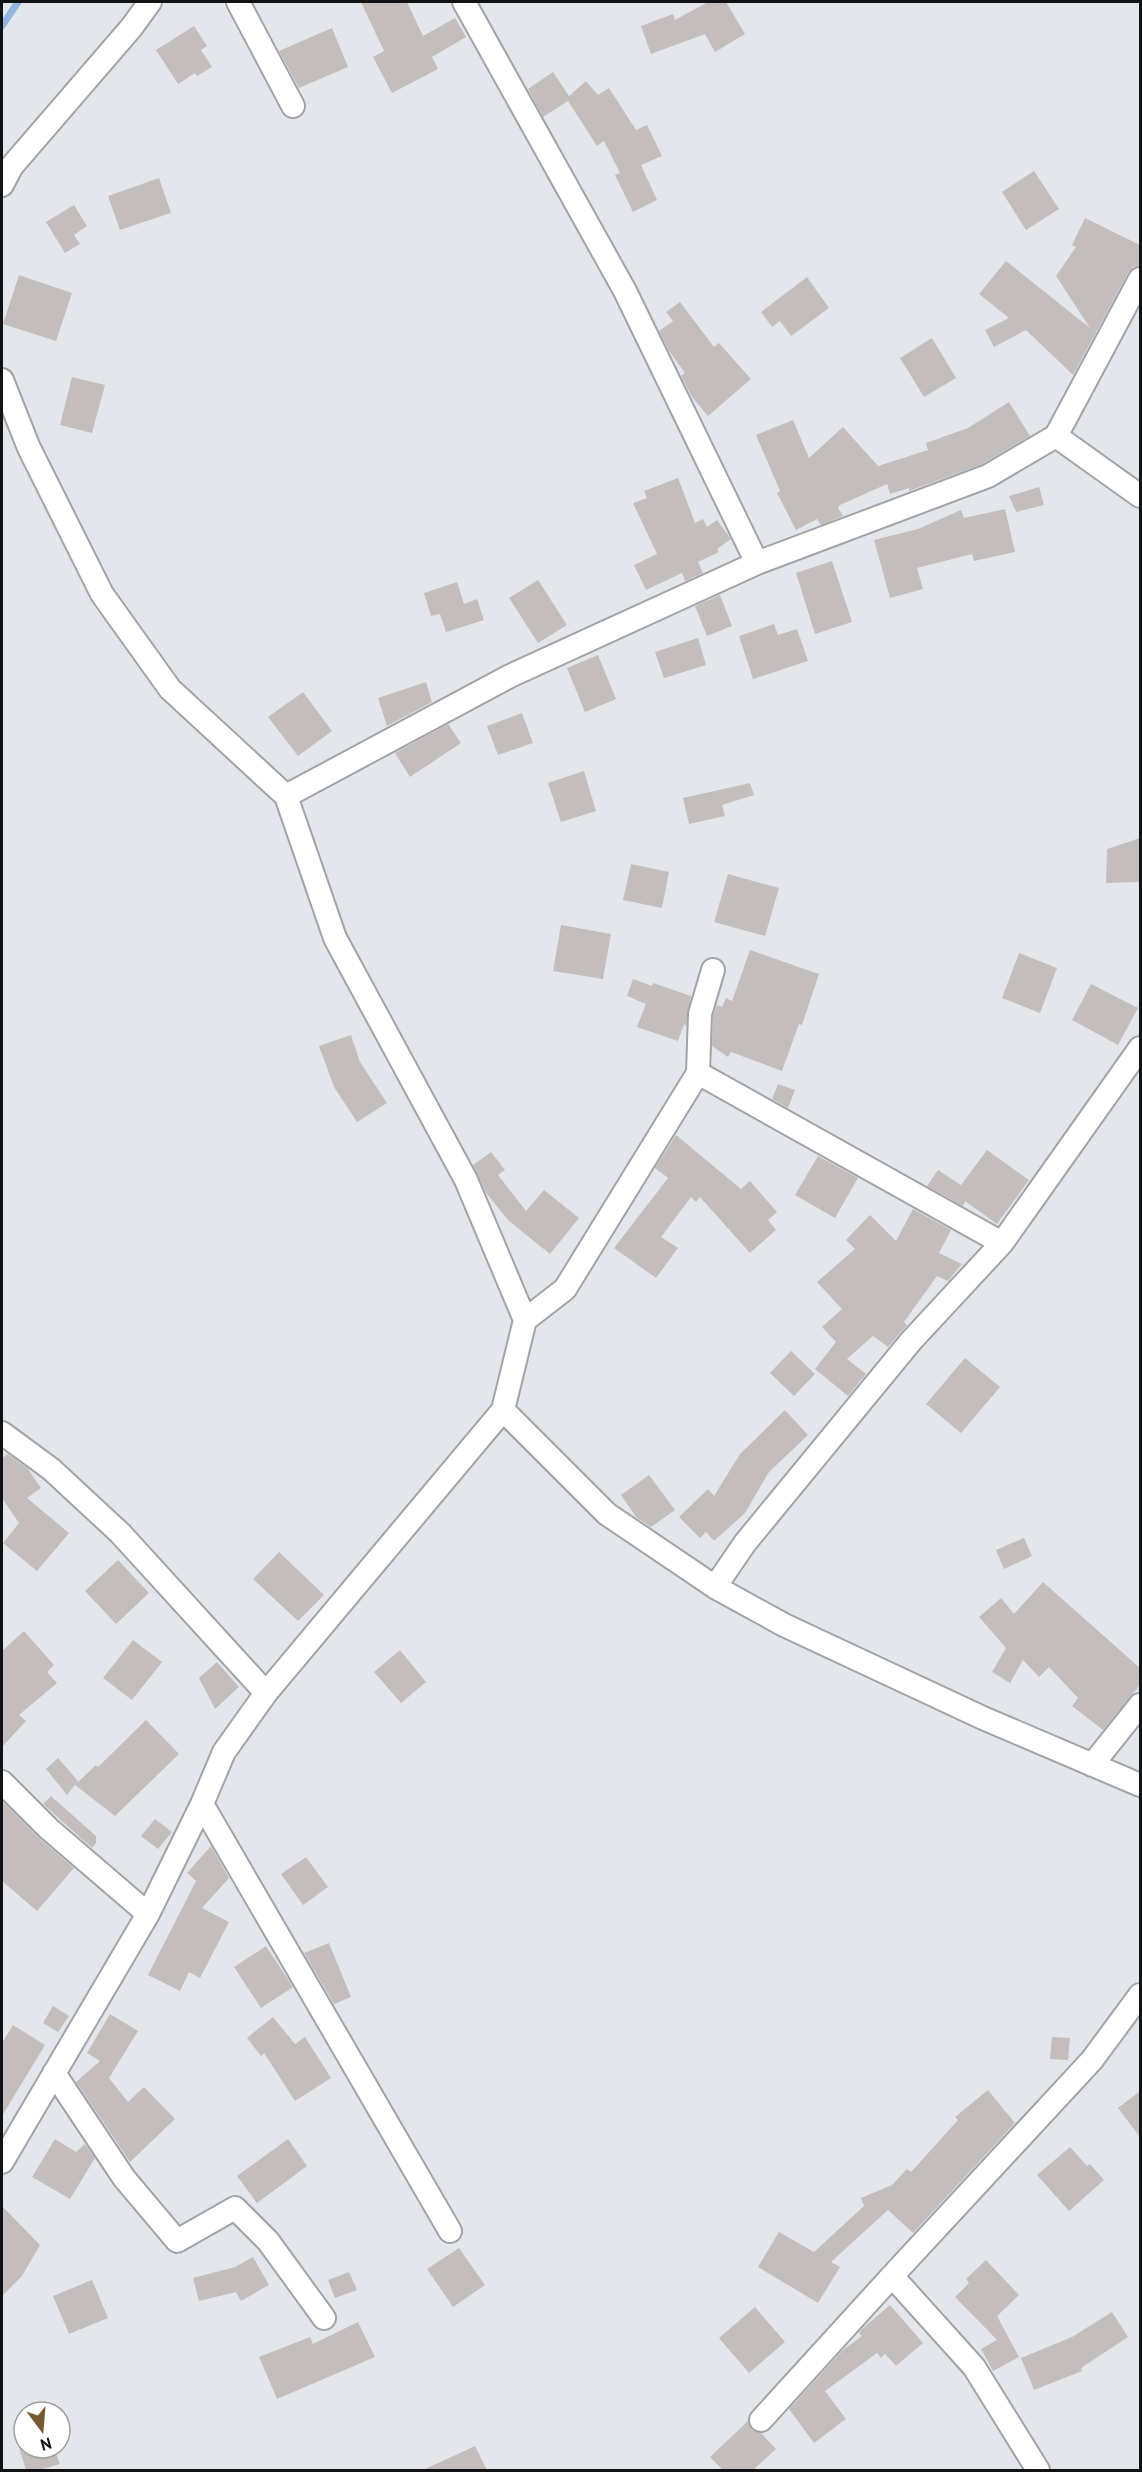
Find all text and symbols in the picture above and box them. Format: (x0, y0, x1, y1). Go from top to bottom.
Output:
north arrow (12, 2400, 72, 2460)
text: N (38, 2433, 54, 2455)

